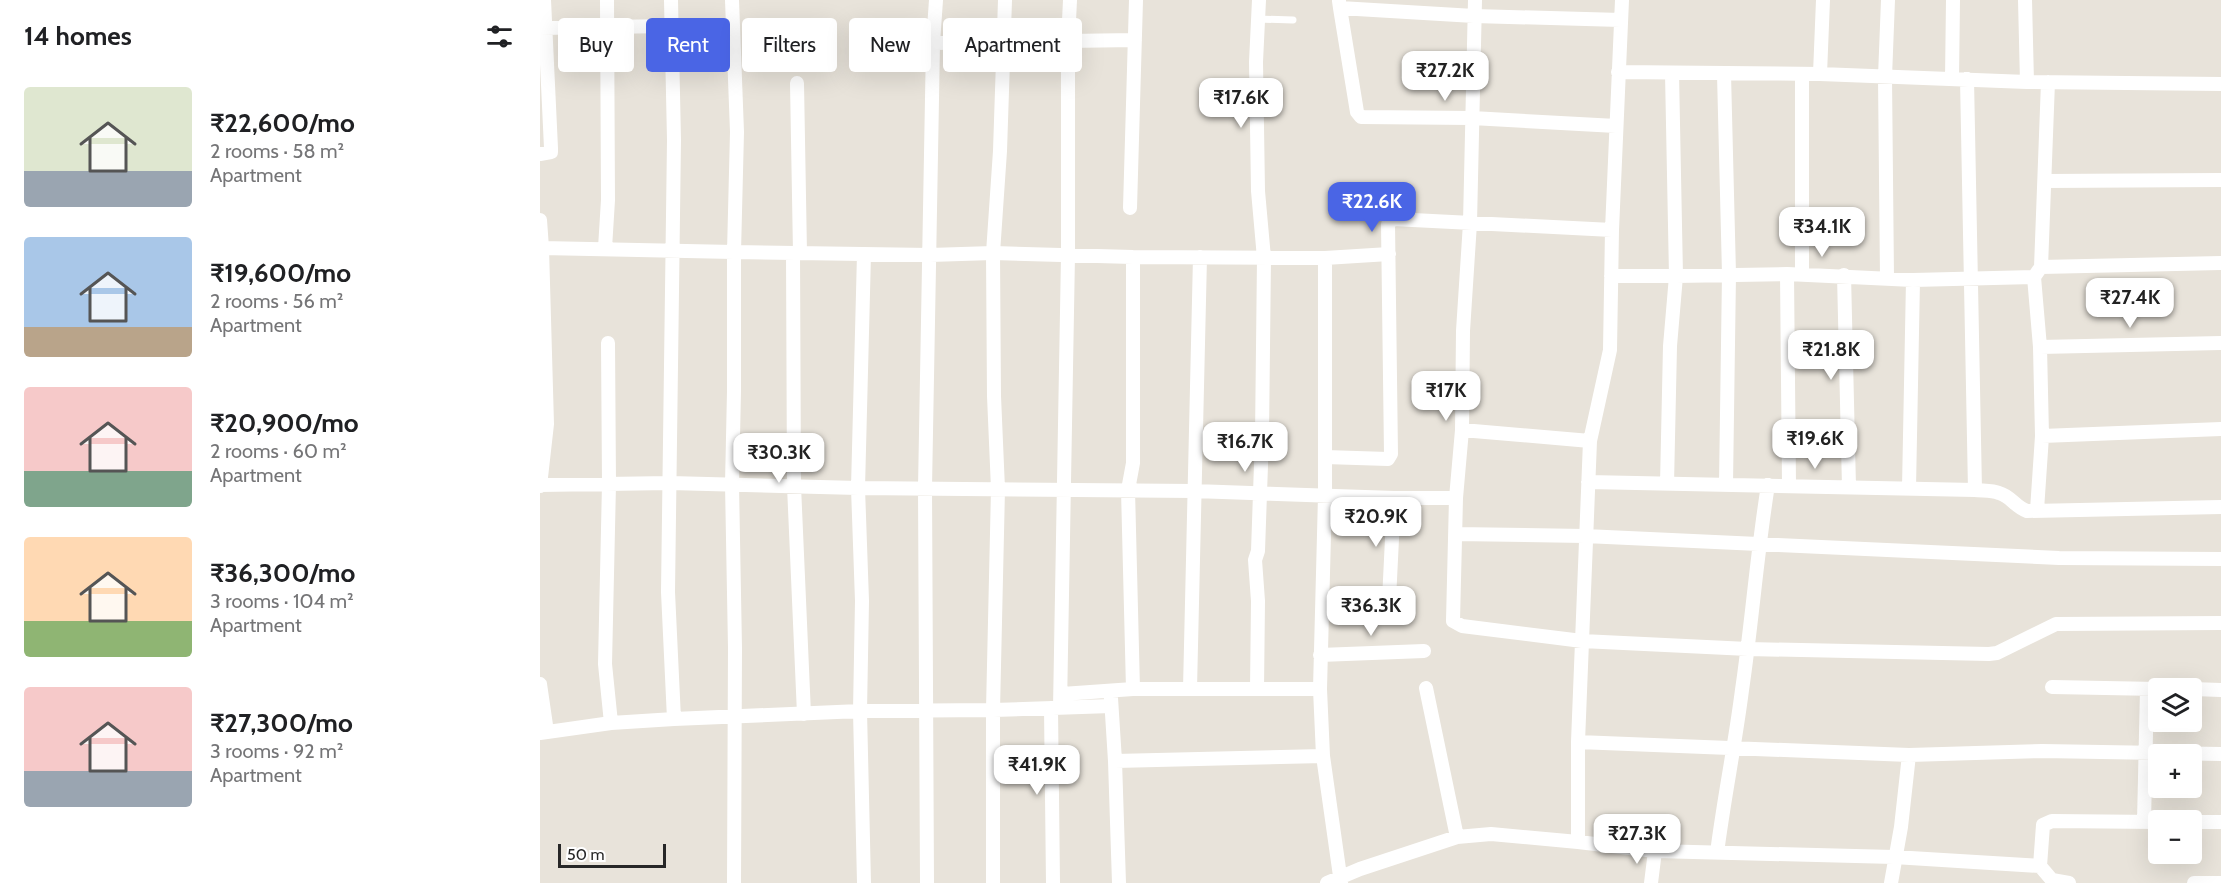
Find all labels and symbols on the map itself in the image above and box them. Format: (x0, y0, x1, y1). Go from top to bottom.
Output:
pin: ₹27.2K (1396, 51, 1494, 102)
pin: ₹17.6K (1192, 78, 1290, 129)
pin: ₹22.6K (1323, 182, 1421, 233)
pin: ₹34.1K (1773, 207, 1871, 258)
pin: ₹27.4K (2081, 278, 2179, 329)
pin: ₹21.8K (1782, 330, 1880, 381)
pin: ₹17K (1410, 371, 1482, 422)
pin: ₹19.6K (1766, 419, 1864, 470)
pin: ₹16.7K (1196, 422, 1294, 473)
pin: ₹30.3K (730, 433, 828, 484)
pin: ₹20.9K (1327, 497, 1425, 548)
pin: ₹36.3K (1322, 586, 1420, 637)
pin: ₹41.9K (988, 745, 1086, 796)
pin: ₹27.3K (1588, 814, 1686, 865)
scale bar (558, 841, 666, 868)

